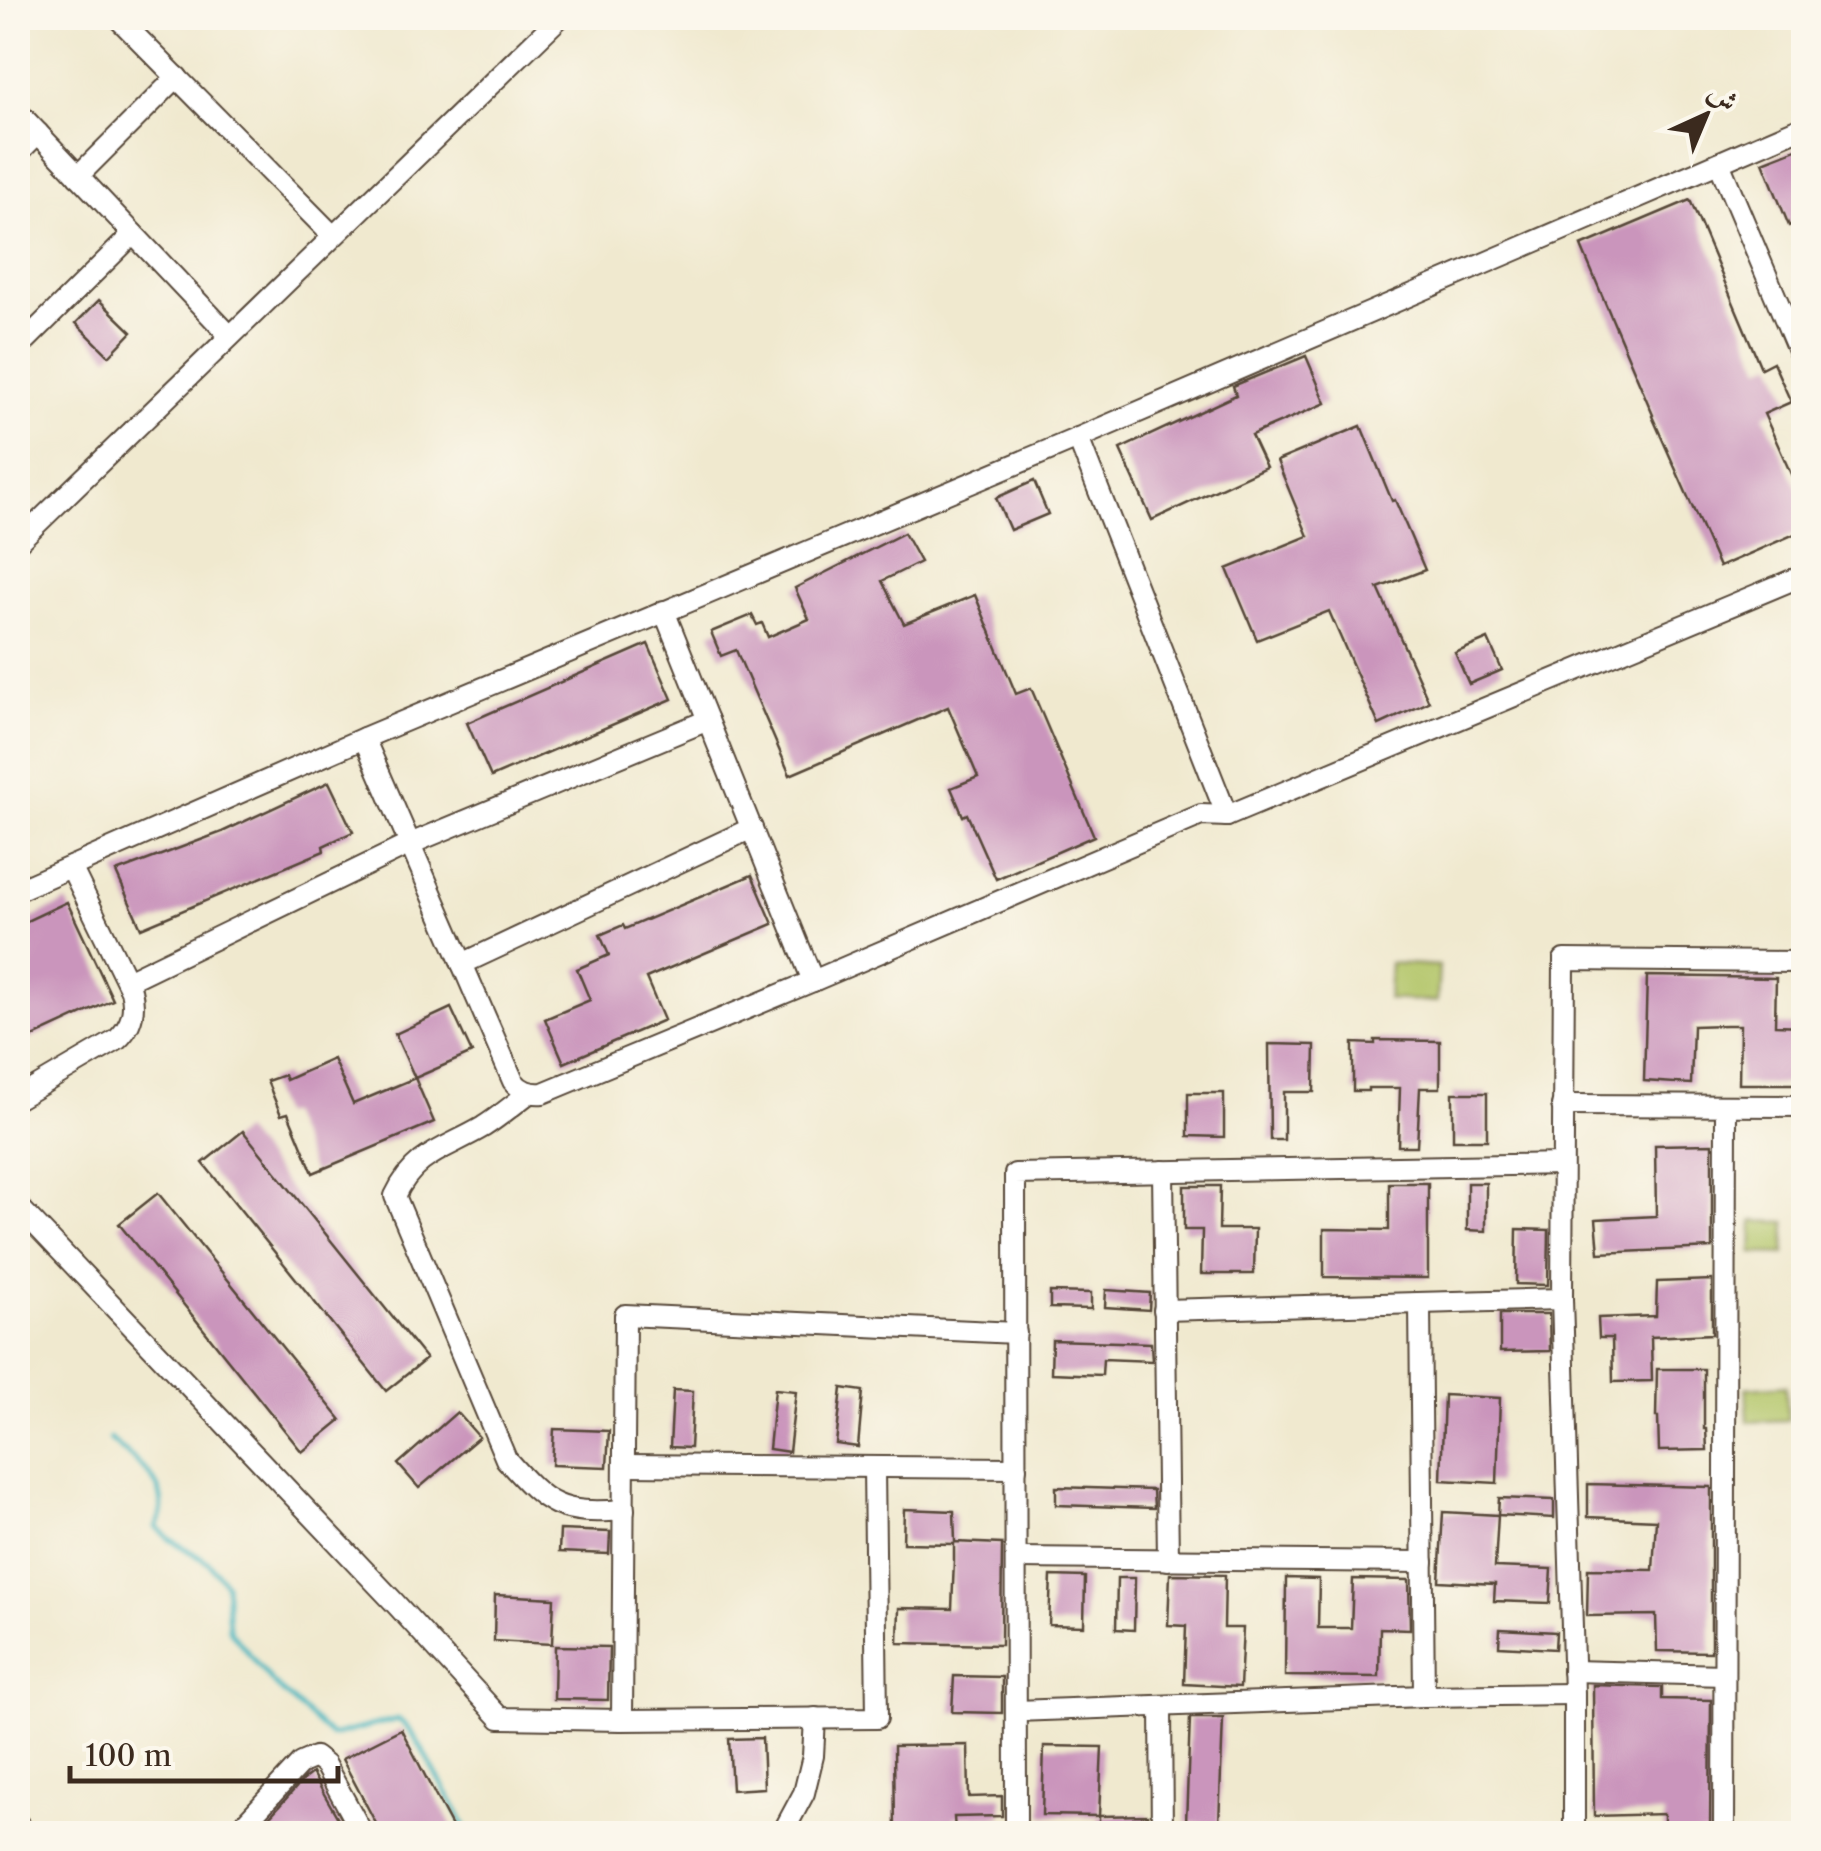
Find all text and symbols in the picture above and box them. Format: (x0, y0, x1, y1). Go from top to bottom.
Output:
north arrow (1656, 65, 1756, 165)
text: ش (1702, 75, 1745, 119)
scale bar (70, 1721, 338, 1783)
text: 100 m (85, 1737, 172, 1774)

